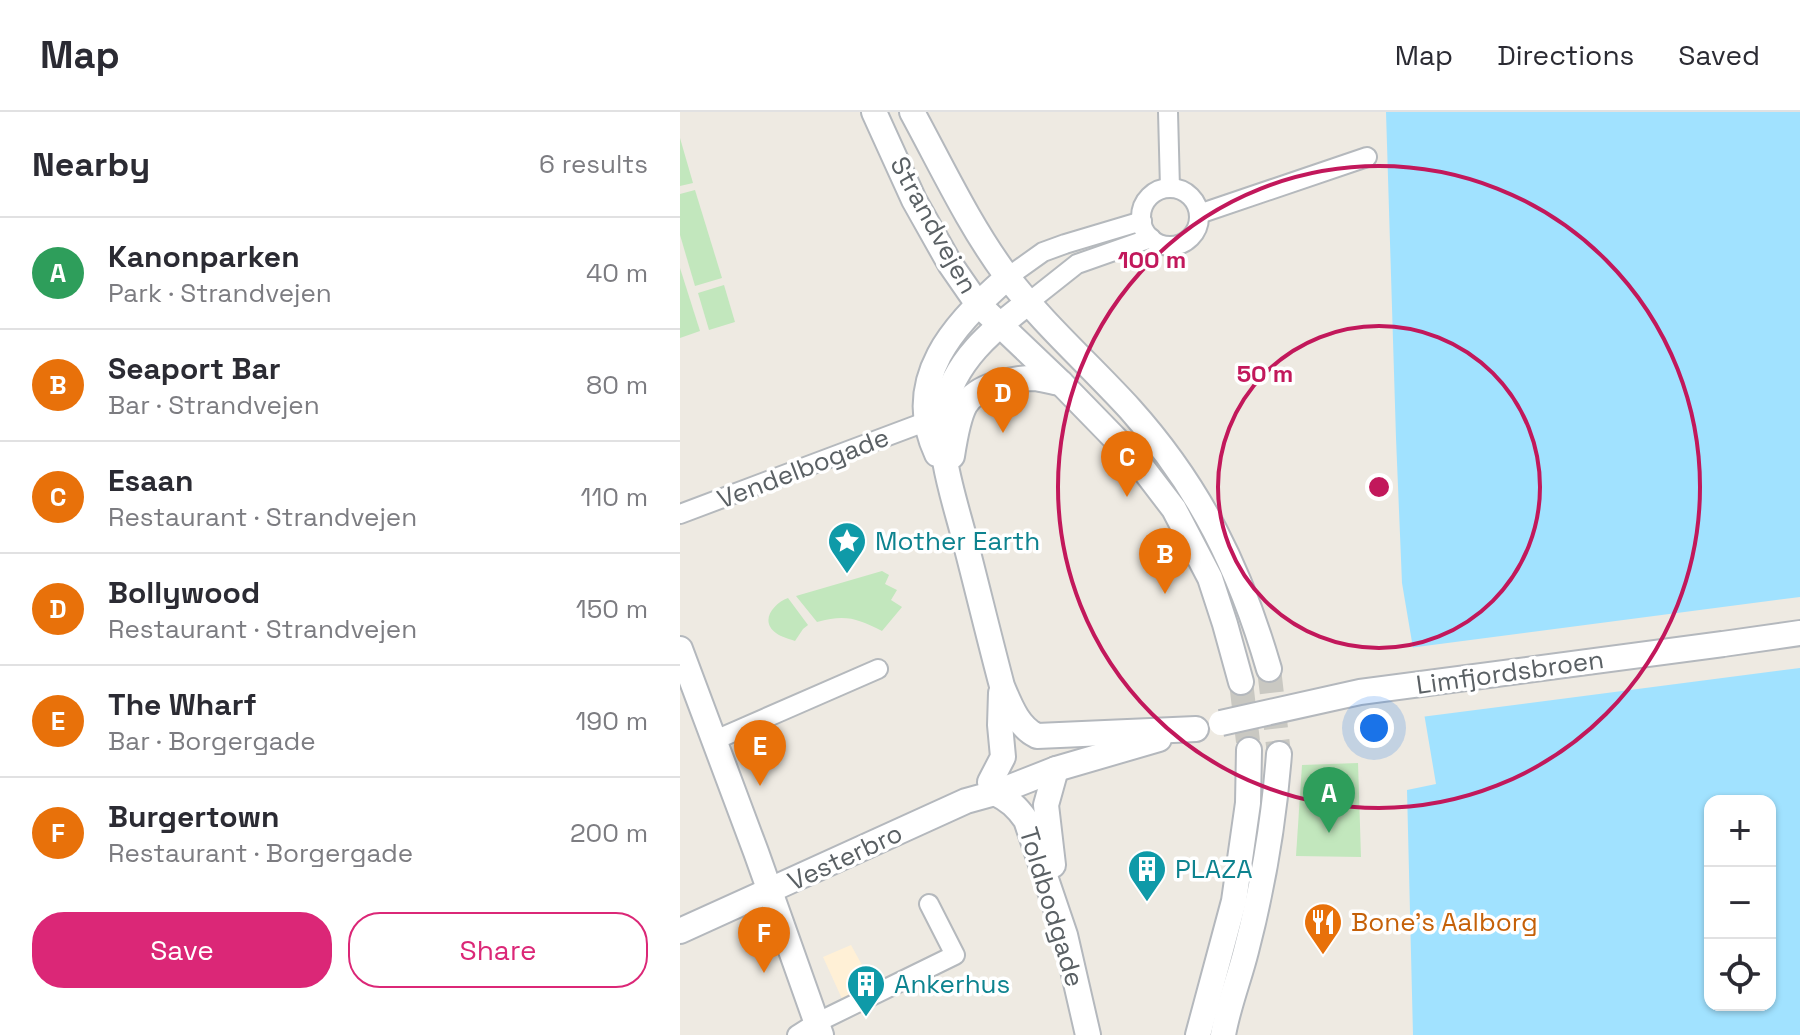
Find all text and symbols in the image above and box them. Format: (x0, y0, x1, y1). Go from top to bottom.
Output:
text: Map (40, 31, 120, 79)
text: Map (1395, 37, 1453, 73)
text: Directions (1497, 37, 1634, 73)
text: Saved (1678, 37, 1760, 73)
text: Nearby (32, 143, 150, 186)
text: 6 results (539, 147, 648, 181)
street label: Strandvejen (882, 150, 986, 300)
text: Kanonparken (108, 237, 300, 276)
text: 100 m (1118, 244, 1186, 275)
text: A (50, 256, 66, 290)
text: 40 m (586, 256, 648, 290)
text: Park · Strandvejen (108, 276, 332, 310)
text: Seaport Bar (108, 349, 281, 388)
text: 50 m (1237, 358, 1293, 389)
pin: D (977, 367, 1029, 433)
text: B (49, 368, 67, 402)
text: 80 m (586, 368, 648, 402)
text: Bar · Strandvejen (108, 388, 320, 422)
street label: Vendelbogade (712, 420, 894, 516)
pin: C (1101, 431, 1153, 497)
text: Esaan (108, 461, 193, 500)
centre of rings (1365, 473, 1393, 501)
text: C (50, 480, 66, 514)
text: 110 m (581, 480, 648, 514)
text: Restaurant · Strandvejen (108, 500, 417, 534)
place icon: Mother Earth (826, 520, 868, 575)
place label: Mother Earth (875, 524, 1040, 558)
pin: B (1139, 528, 1191, 594)
text: Bollywood (108, 573, 260, 612)
text: D (49, 592, 67, 626)
text: 150 m (576, 592, 648, 626)
text: Restaurant · Strandvejen (108, 612, 417, 646)
street label: Limfjordsbroen (1414, 642, 1606, 702)
text: The Wharf (108, 685, 257, 724)
text: E (51, 704, 65, 738)
text: 190 m (576, 704, 648, 738)
your location (1354, 708, 1394, 748)
pin: E (734, 720, 786, 786)
text: Bar · Borgergade (108, 724, 316, 758)
pin: A (1303, 767, 1355, 833)
map controls (1704, 795, 1776, 1011)
button: + (1704, 795, 1776, 867)
text: Burgertown (108, 797, 280, 836)
text: F (51, 816, 65, 850)
text: 200 m (570, 816, 648, 850)
street label: Vesterbro (782, 816, 908, 898)
street label: Toldbodgade (1012, 823, 1092, 991)
text: Restaurant · Borgergade (108, 836, 413, 870)
building icon: PLAZA (1126, 848, 1168, 903)
place label: PLAZA (1175, 852, 1253, 886)
button: − (1704, 867, 1776, 939)
restaurant icon: Bone's Aalborg (1302, 901, 1344, 956)
place label: Bone's Aalborg (1351, 905, 1538, 939)
pin: F (738, 907, 790, 973)
button: Save (32, 912, 332, 988)
button: Share (348, 912, 648, 988)
button: locate (1704, 939, 1776, 1011)
building icon: Ankerhus (845, 963, 887, 1018)
place label: Ankerhus (894, 967, 1010, 1001)

